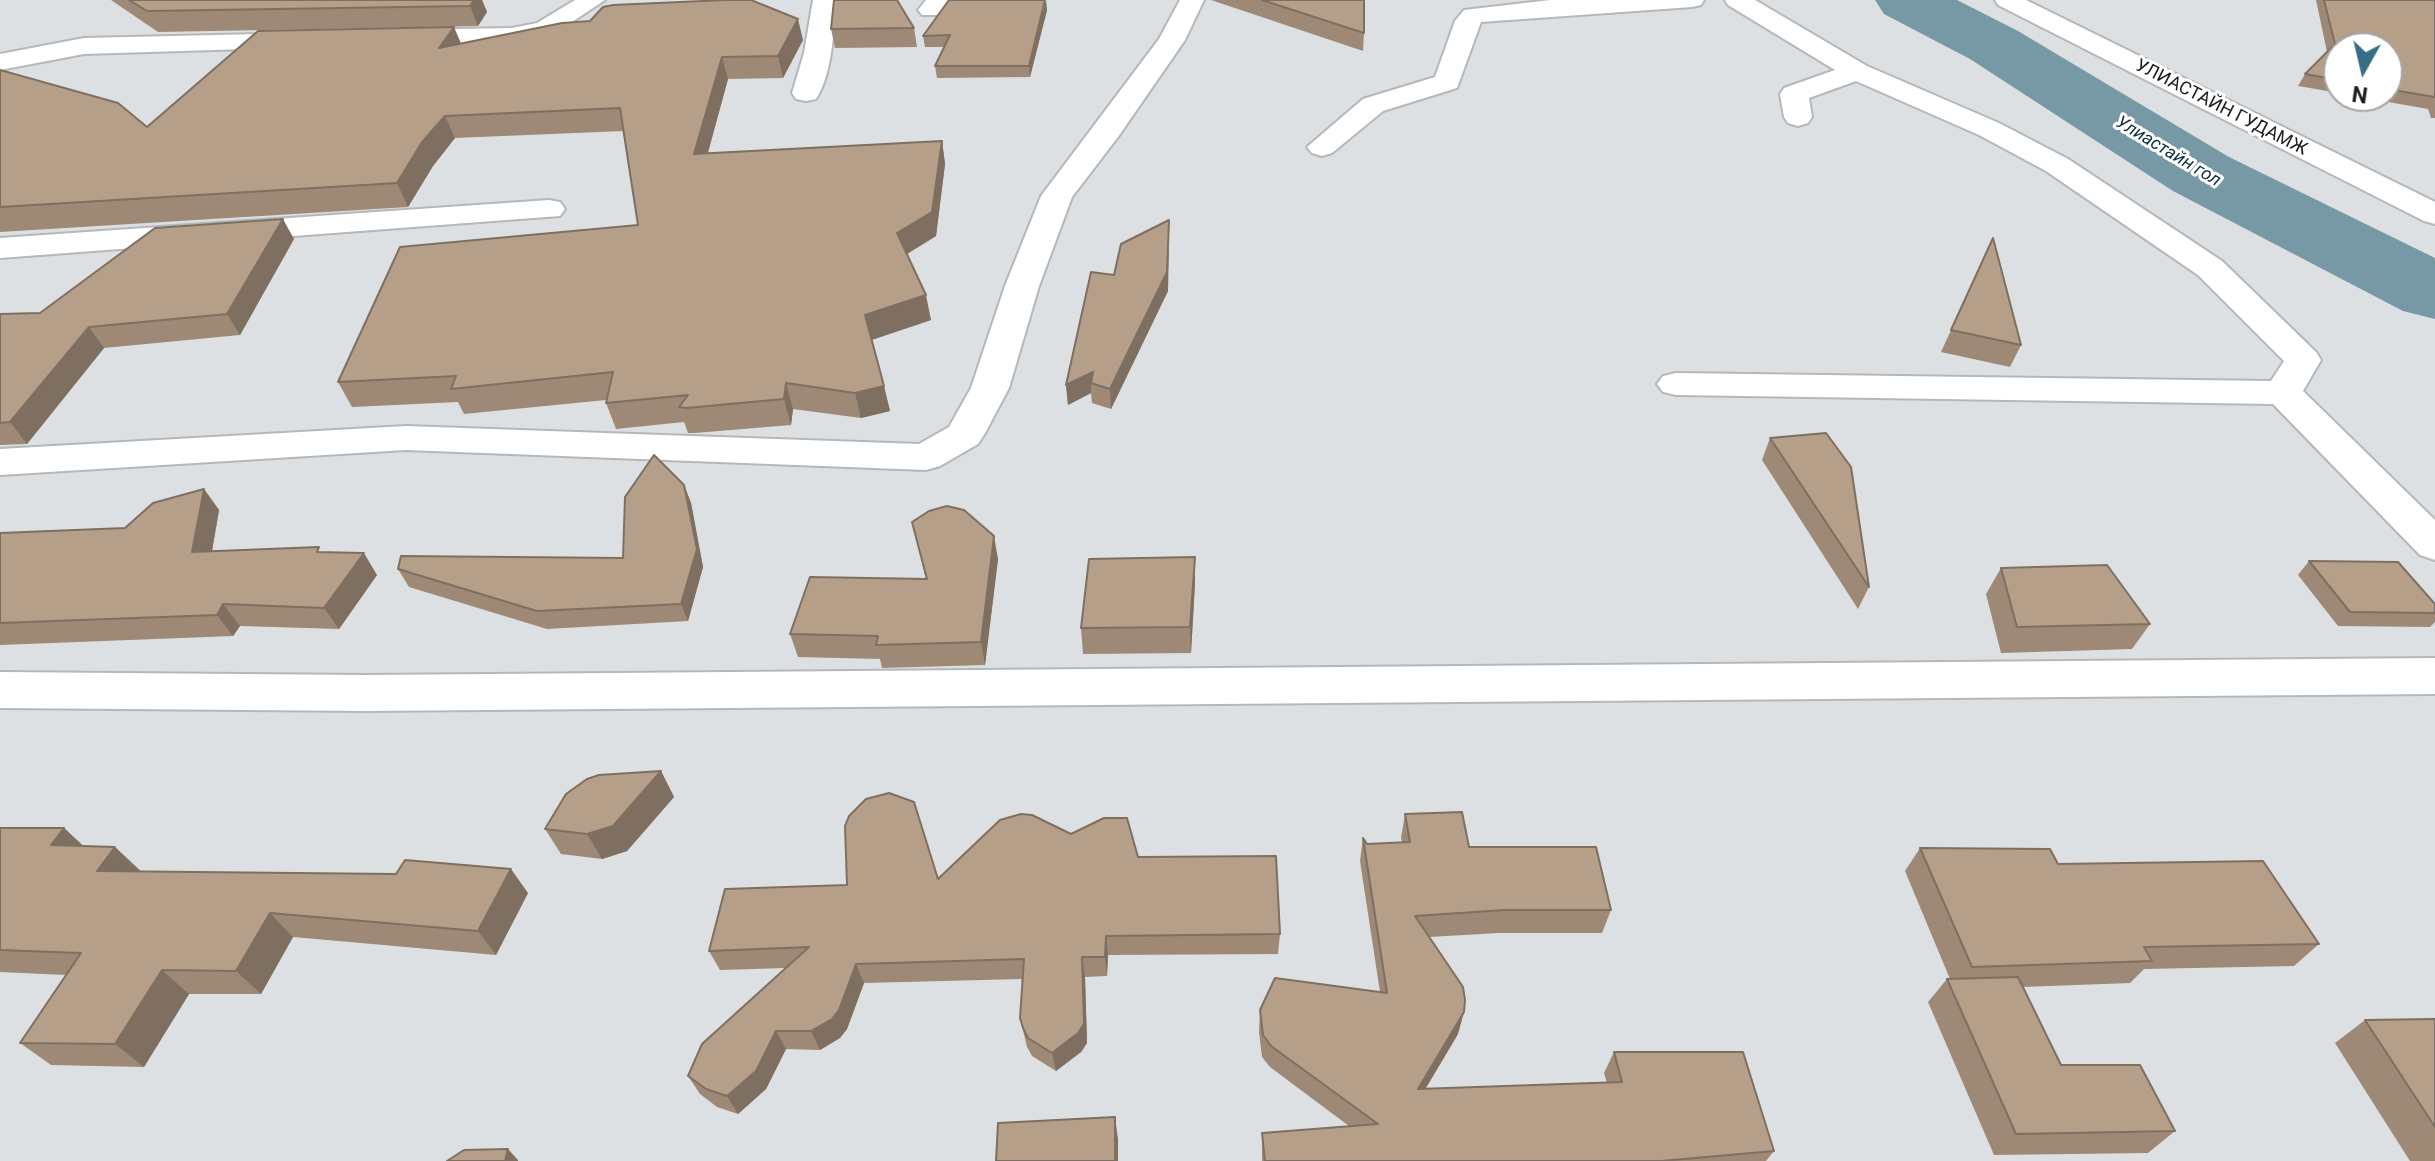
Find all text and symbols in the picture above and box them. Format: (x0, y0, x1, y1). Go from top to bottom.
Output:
north arrow (2323, 32, 2403, 112)
street label: УЛИАСТАЙН ГУДАМЖ (2132, 55, 2310, 161)
text: N (2350, 81, 2369, 108)
water label: Улиастайн гол (2112, 112, 2224, 192)

